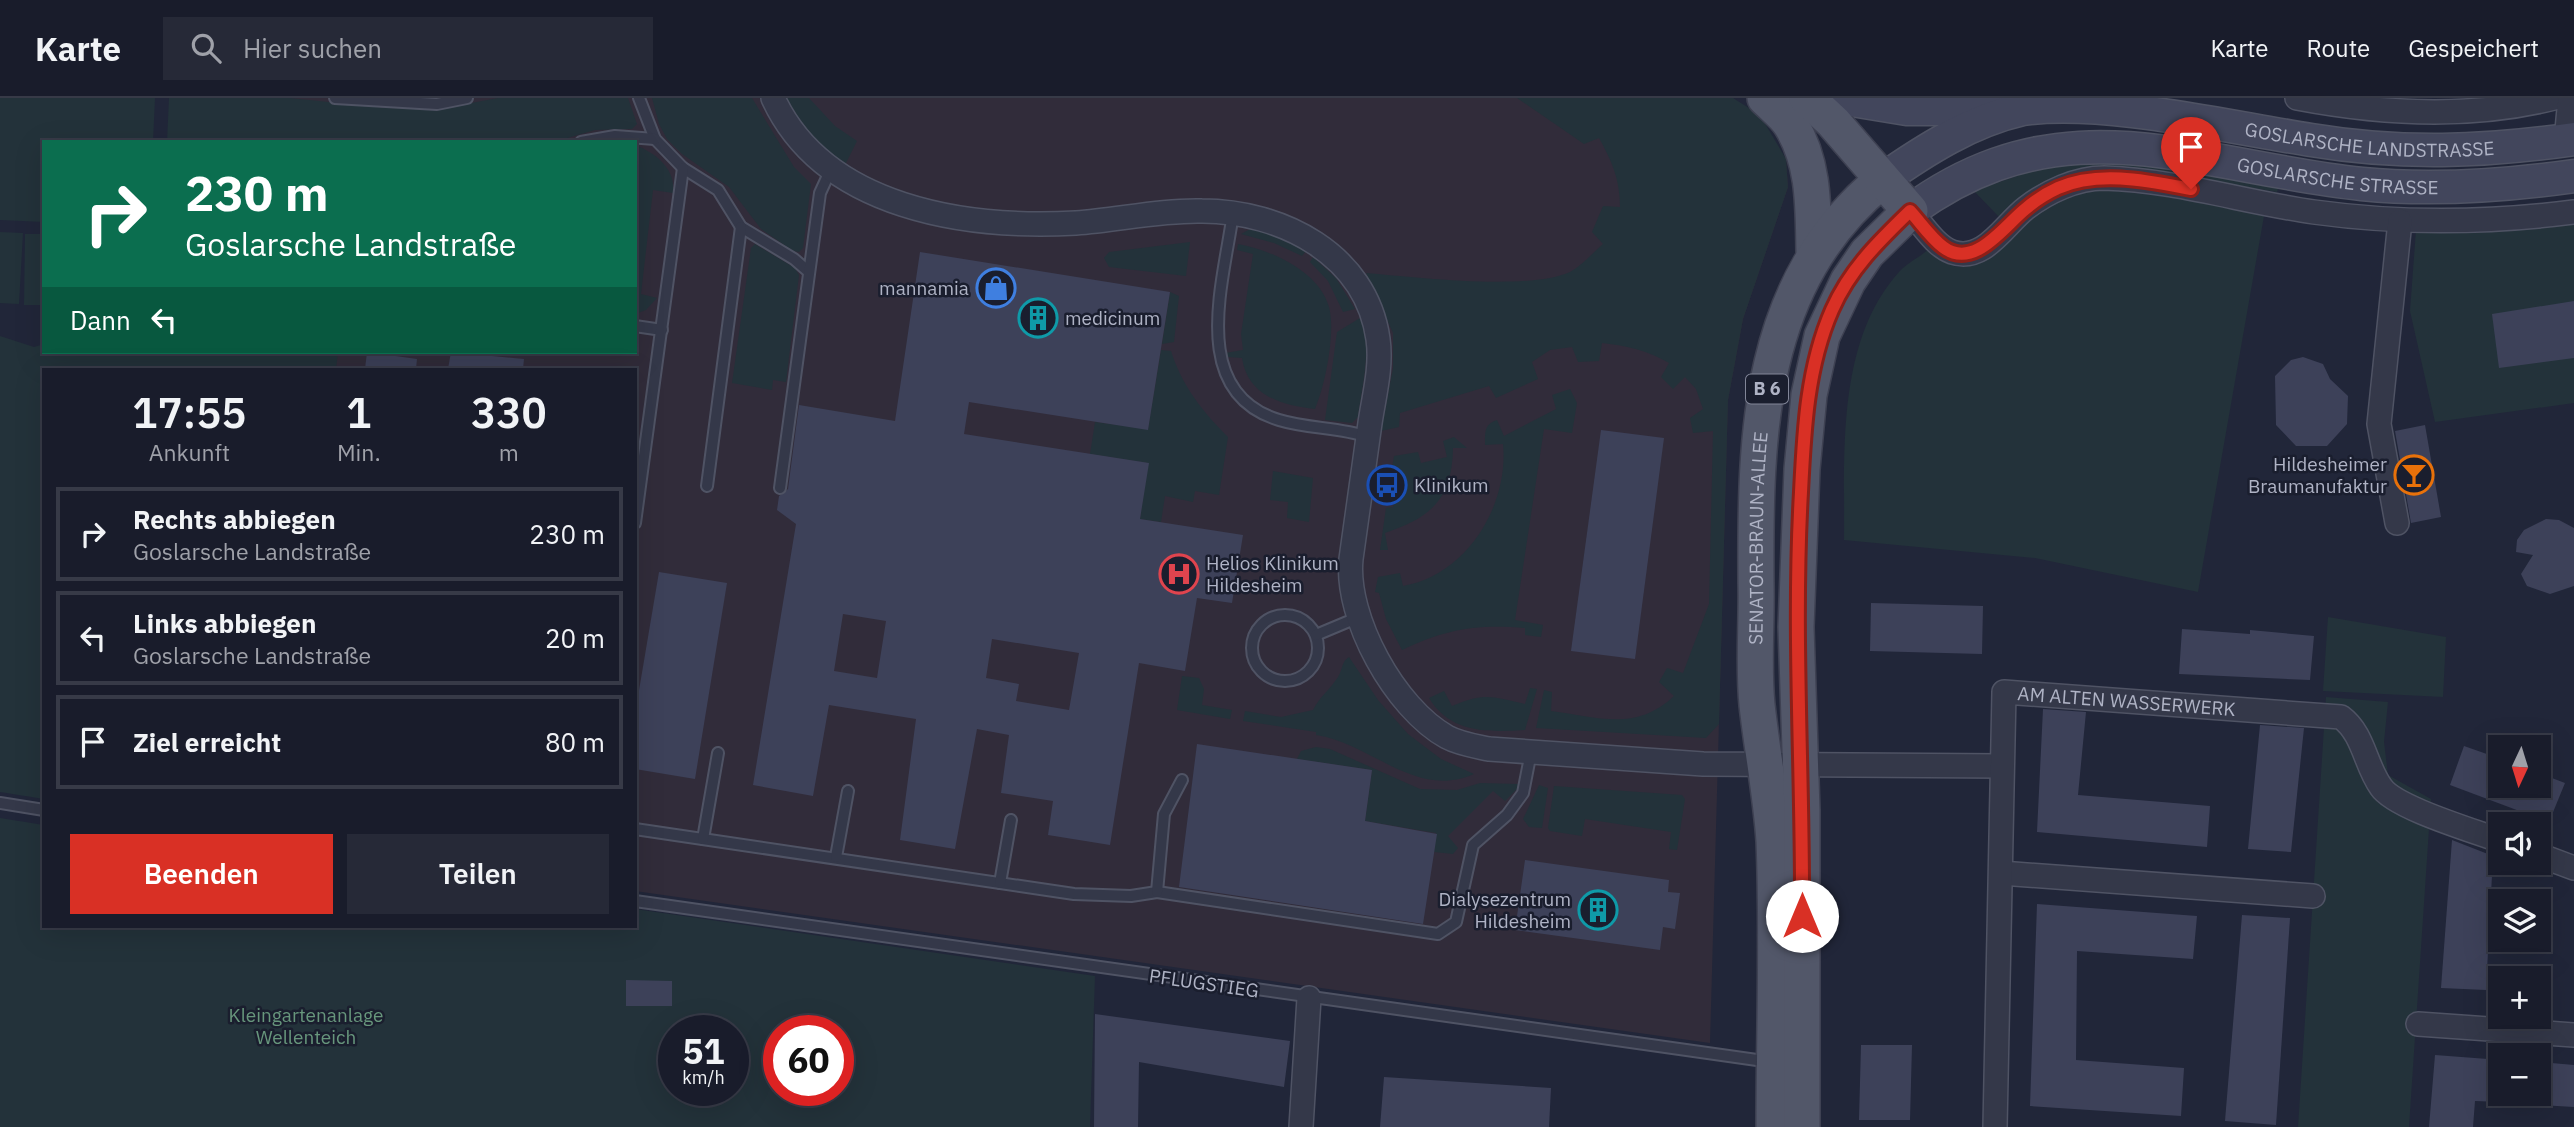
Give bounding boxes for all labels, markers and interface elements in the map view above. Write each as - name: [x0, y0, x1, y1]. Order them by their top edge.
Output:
- search box: [163, 17, 653, 80]
- text: Karte: [35, 27, 121, 70]
- icon: search: [187, 29, 225, 67]
- text: Hier suchen: [243, 31, 382, 65]
- text: Karte: [2210, 32, 2269, 64]
- text: Route: [2307, 32, 2370, 64]
- text: Gespeichert: [2408, 32, 2539, 64]
- pin: [2161, 117, 2221, 189]
- street label: GOSLARSCHE LANDSTRASSE: [2243, 117, 2495, 162]
- icon: arrive: [2172, 128, 2210, 166]
- street label: GOSLARSCHE STRASSE: [2235, 152, 2438, 199]
- text: 230 m: [185, 161, 329, 224]
- icon: right: [70, 168, 161, 259]
- text: Goslarsche Landstraße: [185, 223, 516, 265]
- shop icon: mannamia: [975, 267, 1017, 309]
- place label: mannamia: [879, 276, 969, 300]
- building icon: medicinum: [1017, 297, 1059, 339]
- icon: left: [145, 301, 183, 339]
- text: Dann: [70, 303, 131, 337]
- place label: medicinum: [1065, 306, 1160, 330]
- road number: B 6: [1746, 374, 1788, 404]
- text: 17:55: [132, 385, 247, 440]
- text: 1: [346, 385, 371, 440]
- text: 330: [471, 385, 547, 440]
- street label: SENATOR-BRAUN-ALLEE: [1743, 430, 1773, 645]
- text: Ankunft: [149, 437, 230, 467]
- text: Min.: [337, 437, 381, 467]
- text: m: [499, 437, 519, 467]
- place label: Hildesheimer Braumanufaktur: [2248, 452, 2387, 498]
- bar icon: Hildesheimer Braumanufaktur: [2393, 454, 2435, 496]
- bus stop icon: Klinikum: [1366, 464, 1408, 506]
- place label: Klinikum: [1414, 473, 1489, 497]
- text: Rechts abbiegen: [133, 502, 336, 536]
- icon: right: [74, 515, 112, 553]
- text: 230 m: [529, 517, 605, 551]
- text: Goslarsche Landstraße: [133, 536, 371, 566]
- place label: Helios Klinikum Hildesheim: [1206, 551, 1339, 597]
- hospital icon: Helios Klinikum Hildesheim: [1158, 553, 1200, 595]
- text: Links abbiegen: [133, 606, 316, 640]
- icon: left: [74, 619, 112, 657]
- text: 20 m: [545, 621, 605, 655]
- text: Goslarsche Landstraße: [133, 640, 371, 670]
- street label: AM ALTEN WASSERWERK: [2017, 681, 2236, 721]
- icon: arrive: [74, 723, 112, 761]
- text: Ziel erreicht: [133, 725, 281, 759]
- text: 80 m: [545, 725, 605, 759]
- north arrow: [2488, 735, 2552, 798]
- map controls: [2488, 735, 2551, 1106]
- button: sound: [2488, 812, 2551, 875]
- button: Beenden: [70, 834, 333, 914]
- button: Teilen: [347, 834, 609, 914]
- position arrow: [1765, 879, 1839, 953]
- place label: Dialysezentrum Hildesheim: [1439, 887, 1571, 933]
- building icon: Dialysezentrum Hildesheim: [1577, 889, 1619, 931]
- button: layers: [2488, 889, 2551, 952]
- street label: PFLUGSTIEG: [1148, 963, 1260, 1003]
- button: +: [2488, 966, 2551, 1029]
- park label: Kleingartenanlage Wellenteich: [229, 1003, 383, 1049]
- speed limit sign: 60: [763, 1015, 854, 1106]
- text: 51: [682, 1028, 725, 1074]
- button: −: [2488, 1043, 2551, 1106]
- text: km/h: [682, 1066, 725, 1089]

